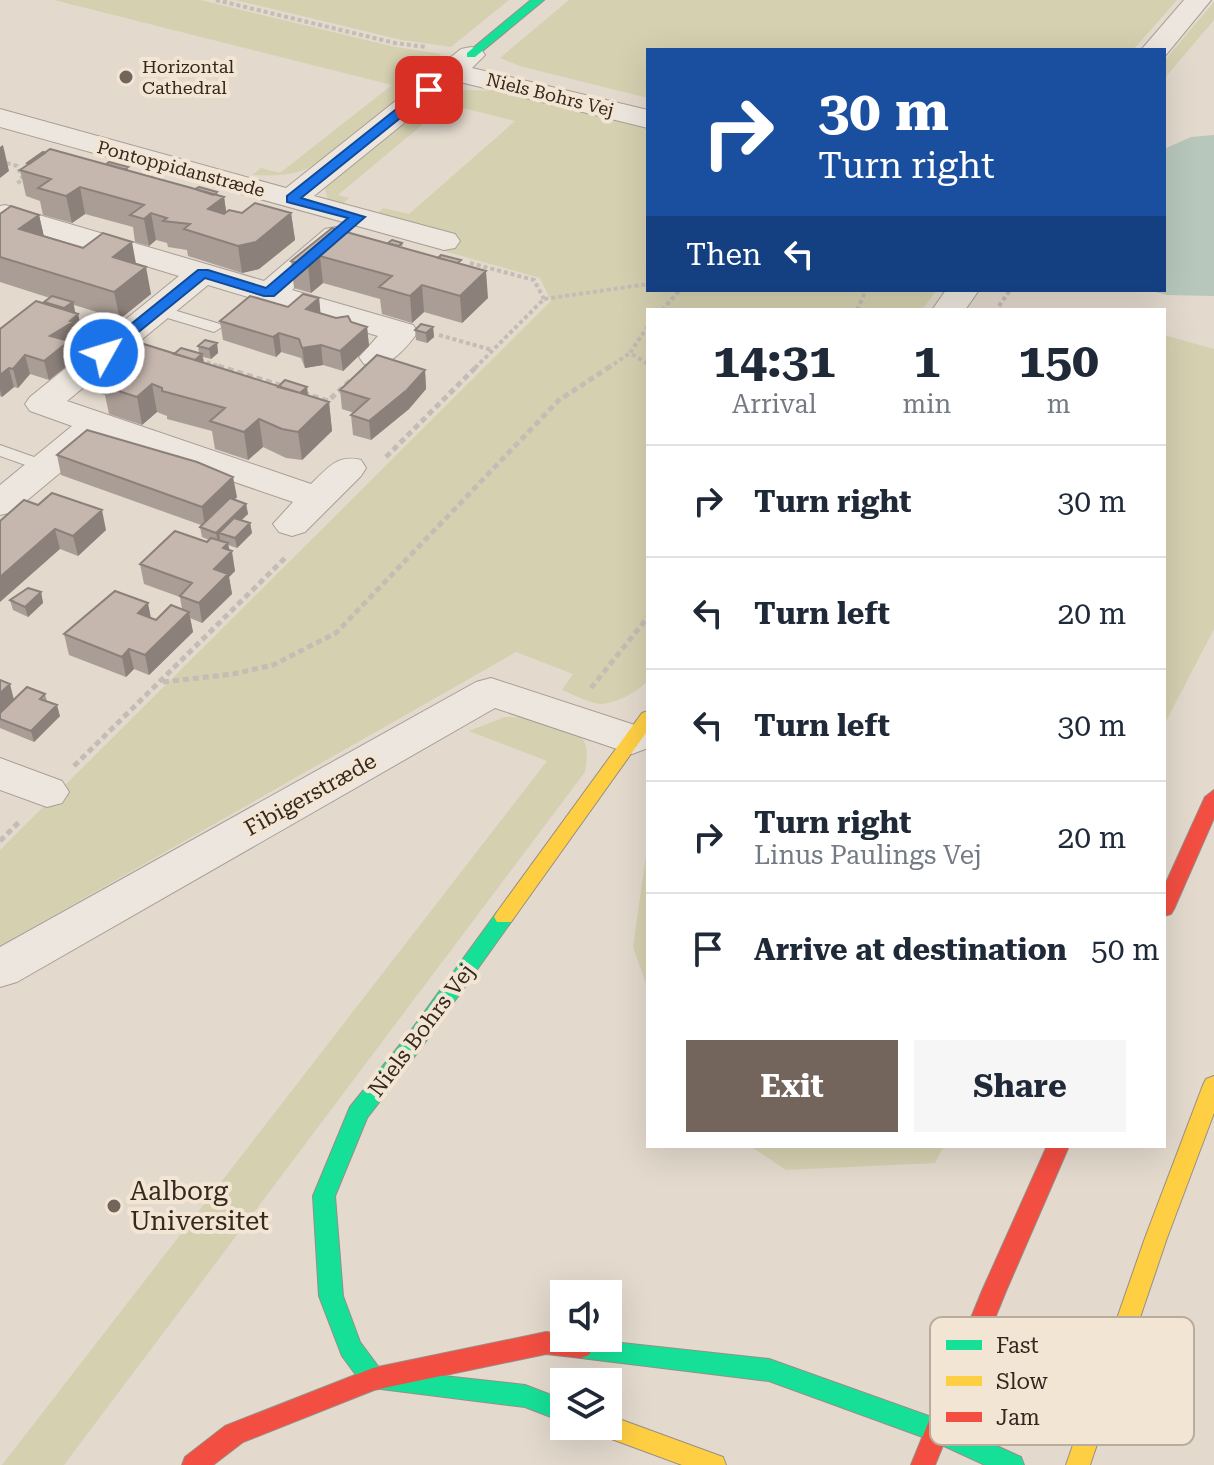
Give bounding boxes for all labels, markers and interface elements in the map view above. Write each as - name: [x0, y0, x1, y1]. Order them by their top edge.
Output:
- place label: Horizontal Cathedral: [142, 56, 235, 98]
- pin: [395, 56, 463, 124]
- marker: Horizontal Cathedral: [117, 68, 135, 86]
- icon: arrive: [407, 68, 451, 112]
- street label: Niels Bohrs Vej: [484, 69, 616, 121]
- text: 30 m: [818, 78, 949, 144]
- icon: right: [686, 80, 790, 184]
- street label: Pontoppidanstræde: [95, 136, 267, 201]
- text: Turn right: [818, 145, 995, 187]
- icon: left: [777, 232, 821, 276]
- text: Then: [686, 237, 761, 272]
- position arrow: [62, 311, 146, 395]
- text: 14:31: [713, 333, 836, 389]
- text: 1: [913, 333, 940, 389]
- text: 150: [1018, 333, 1099, 389]
- text: Arrival: [732, 389, 817, 419]
- text: min: [903, 389, 951, 419]
- text: m: [1047, 389, 1071, 419]
- icon: right: [686, 479, 730, 523]
- text: Turn right: [754, 484, 911, 519]
- text: 30 m: [1057, 484, 1126, 519]
- icon: left: [686, 591, 730, 635]
- text: Turn left: [754, 596, 890, 631]
- text: 20 m: [1057, 596, 1126, 631]
- icon: left: [686, 703, 730, 747]
- text: Turn left: [754, 708, 890, 743]
- text: 30 m: [1057, 708, 1126, 743]
- street label: Fibigerstræde: [240, 748, 380, 841]
- text: Turn right: [754, 805, 911, 840]
- icon: right: [686, 815, 730, 859]
- text: 20 m: [1057, 820, 1126, 855]
- text: Linus Paulings Vej: [754, 840, 982, 870]
- icon: arrive: [686, 927, 730, 971]
- text: Arrive at destination: [754, 932, 1067, 967]
- text: 50 m: [1091, 932, 1160, 967]
- street label: Niels Bohrs Vej: [363, 959, 479, 1102]
- button: Exit: [686, 1040, 898, 1132]
- button: Share: [914, 1040, 1126, 1132]
- place label: Aalborg Universitet: [130, 1176, 269, 1236]
- marker: Aalborg Universitet: [105, 1197, 123, 1215]
- map controls: [550, 1280, 622, 1440]
- button: sound: [550, 1280, 622, 1352]
- legend: [930, 1317, 1194, 1445]
- text: Fast: [996, 1333, 1039, 1358]
- button: layers: [550, 1368, 622, 1440]
- text: Slow: [996, 1369, 1049, 1394]
- text: Jam: [996, 1405, 1040, 1430]

